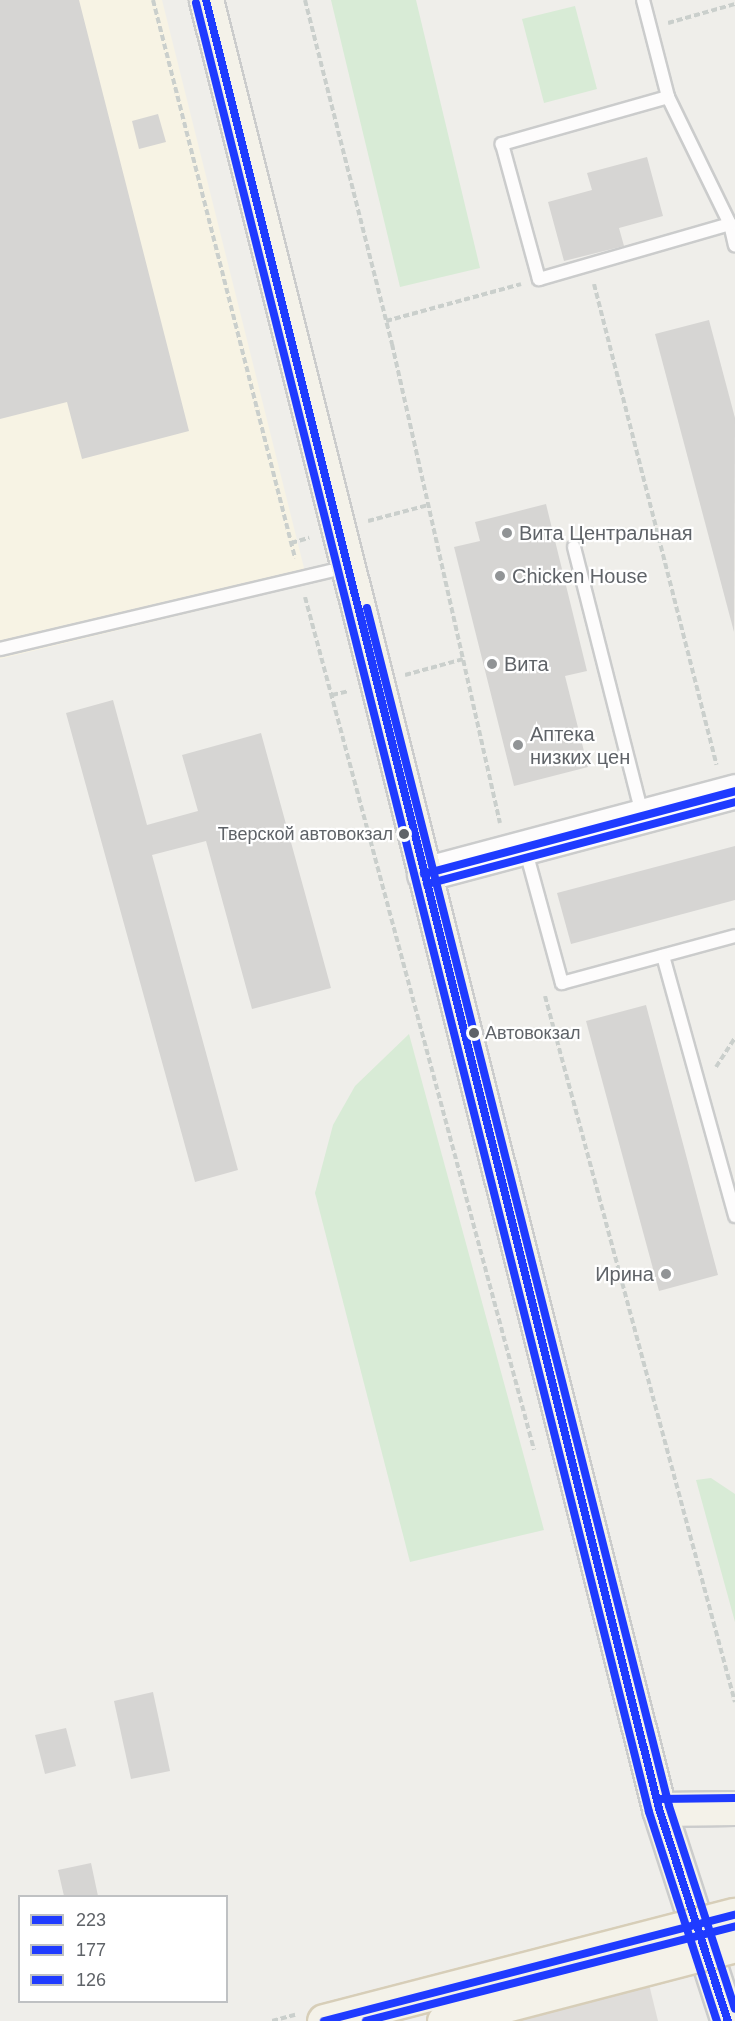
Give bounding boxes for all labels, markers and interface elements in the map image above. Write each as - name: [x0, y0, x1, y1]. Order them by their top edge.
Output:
- place label: Вита Центральная: [519, 521, 693, 545]
- marker: Вита Центральная: [500, 526, 514, 540]
- place label: Chicken House: [512, 564, 648, 588]
- marker: Chicken House: [493, 569, 507, 583]
- place label: Вита: [504, 652, 549, 676]
- marker: Вита: [485, 657, 499, 671]
- place label: Аптека низких цен: [530, 722, 630, 769]
- marker: Аптека низких цен: [511, 738, 525, 752]
- place label: Тверской автовокзал: [218, 823, 393, 845]
- marker: Тверской автовокзал: [398, 828, 410, 840]
- place label: Автовокзал: [485, 1022, 580, 1044]
- marker: Автовокзал: [468, 1027, 480, 1039]
- place label: Ирина: [595, 1262, 654, 1286]
- marker: Ирина: [659, 1267, 673, 1281]
- legend: [18, 1895, 228, 2003]
- text: 223: [76, 1910, 106, 1930]
- text: 177: [76, 1940, 106, 1960]
- text: 126: [76, 1970, 106, 1990]

